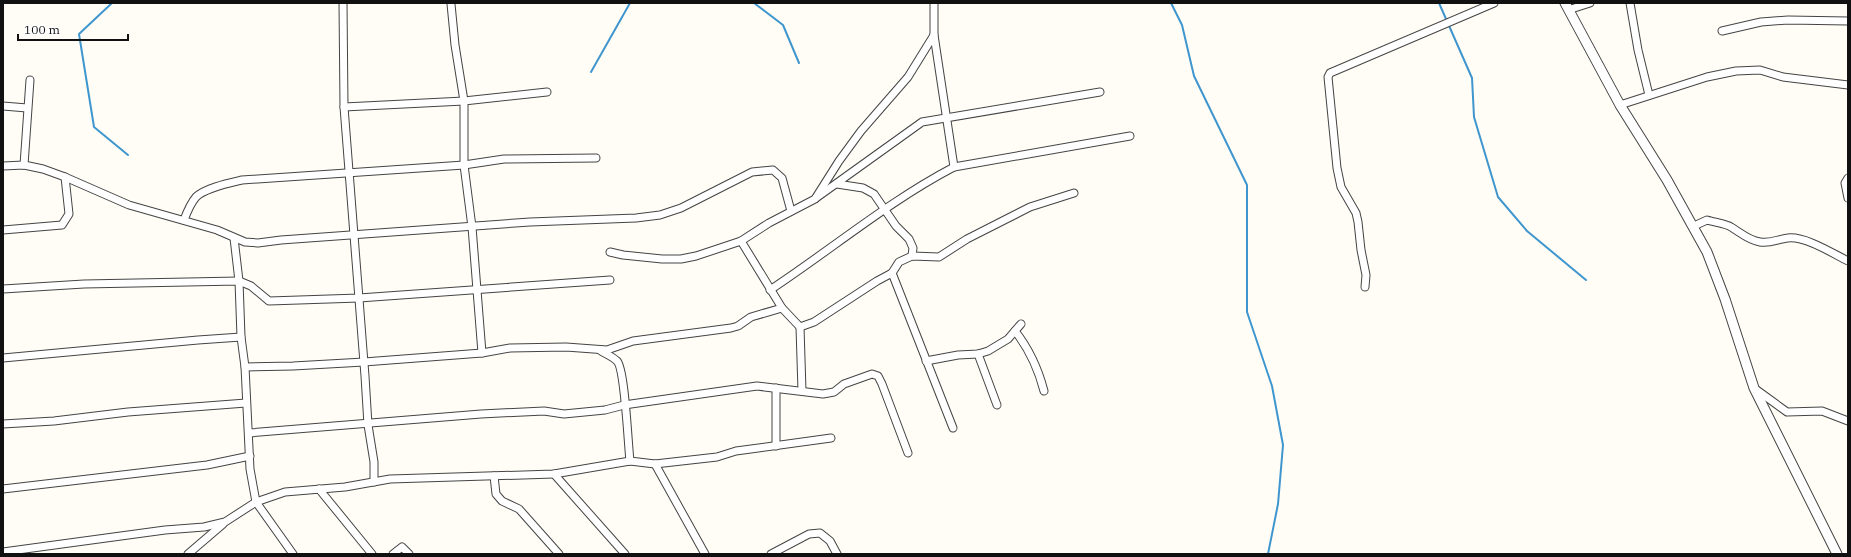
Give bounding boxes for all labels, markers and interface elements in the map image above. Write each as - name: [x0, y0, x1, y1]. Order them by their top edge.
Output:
- scale bar: [18, 16, 128, 42]
- text: 100 m: [24, 22, 60, 37]

